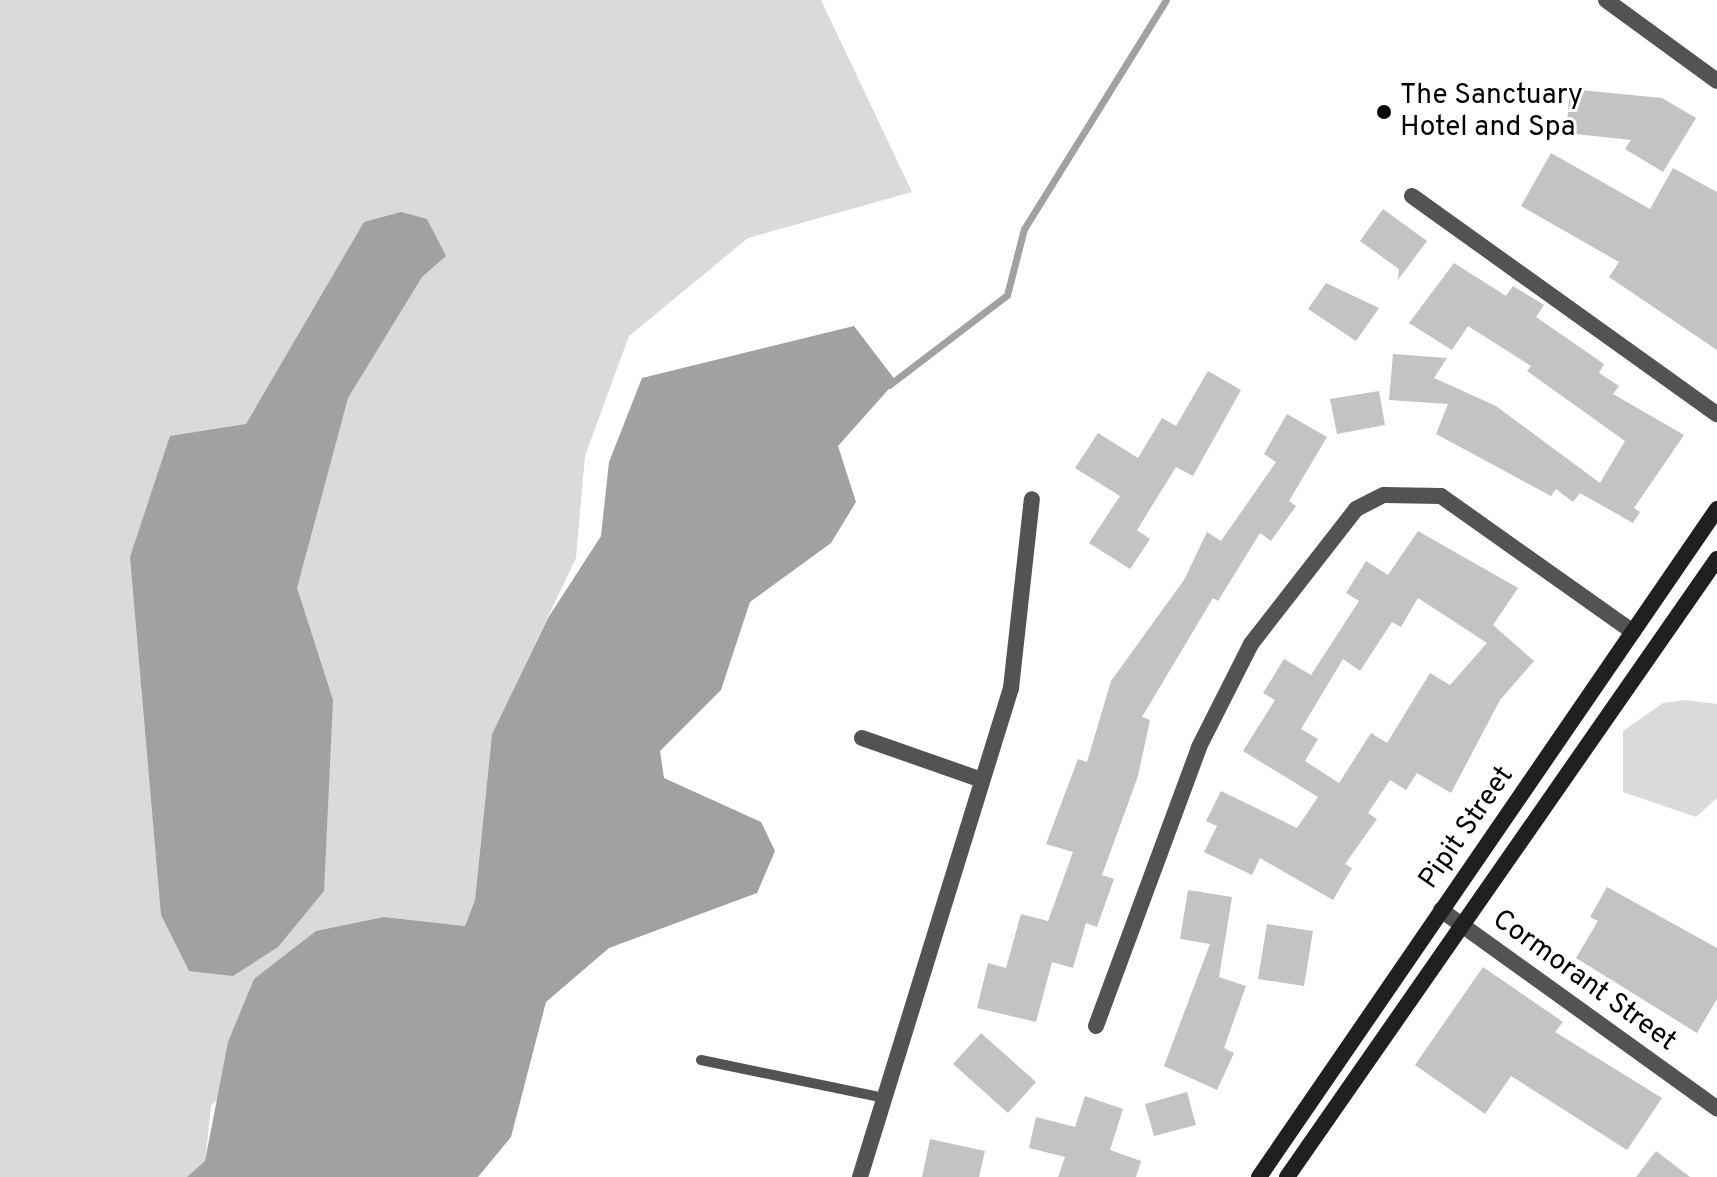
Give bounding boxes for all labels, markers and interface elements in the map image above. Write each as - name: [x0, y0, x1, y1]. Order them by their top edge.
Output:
- place label: The Sanctuary Hotel and Spa: [1400, 79, 1583, 145]
- marker: The Sanctuary Hotel and Spa: [1375, 103, 1393, 121]
- street label: Pipit Street: [1413, 760, 1521, 896]
- street label: Cormorant Street: [1485, 903, 1683, 1059]

